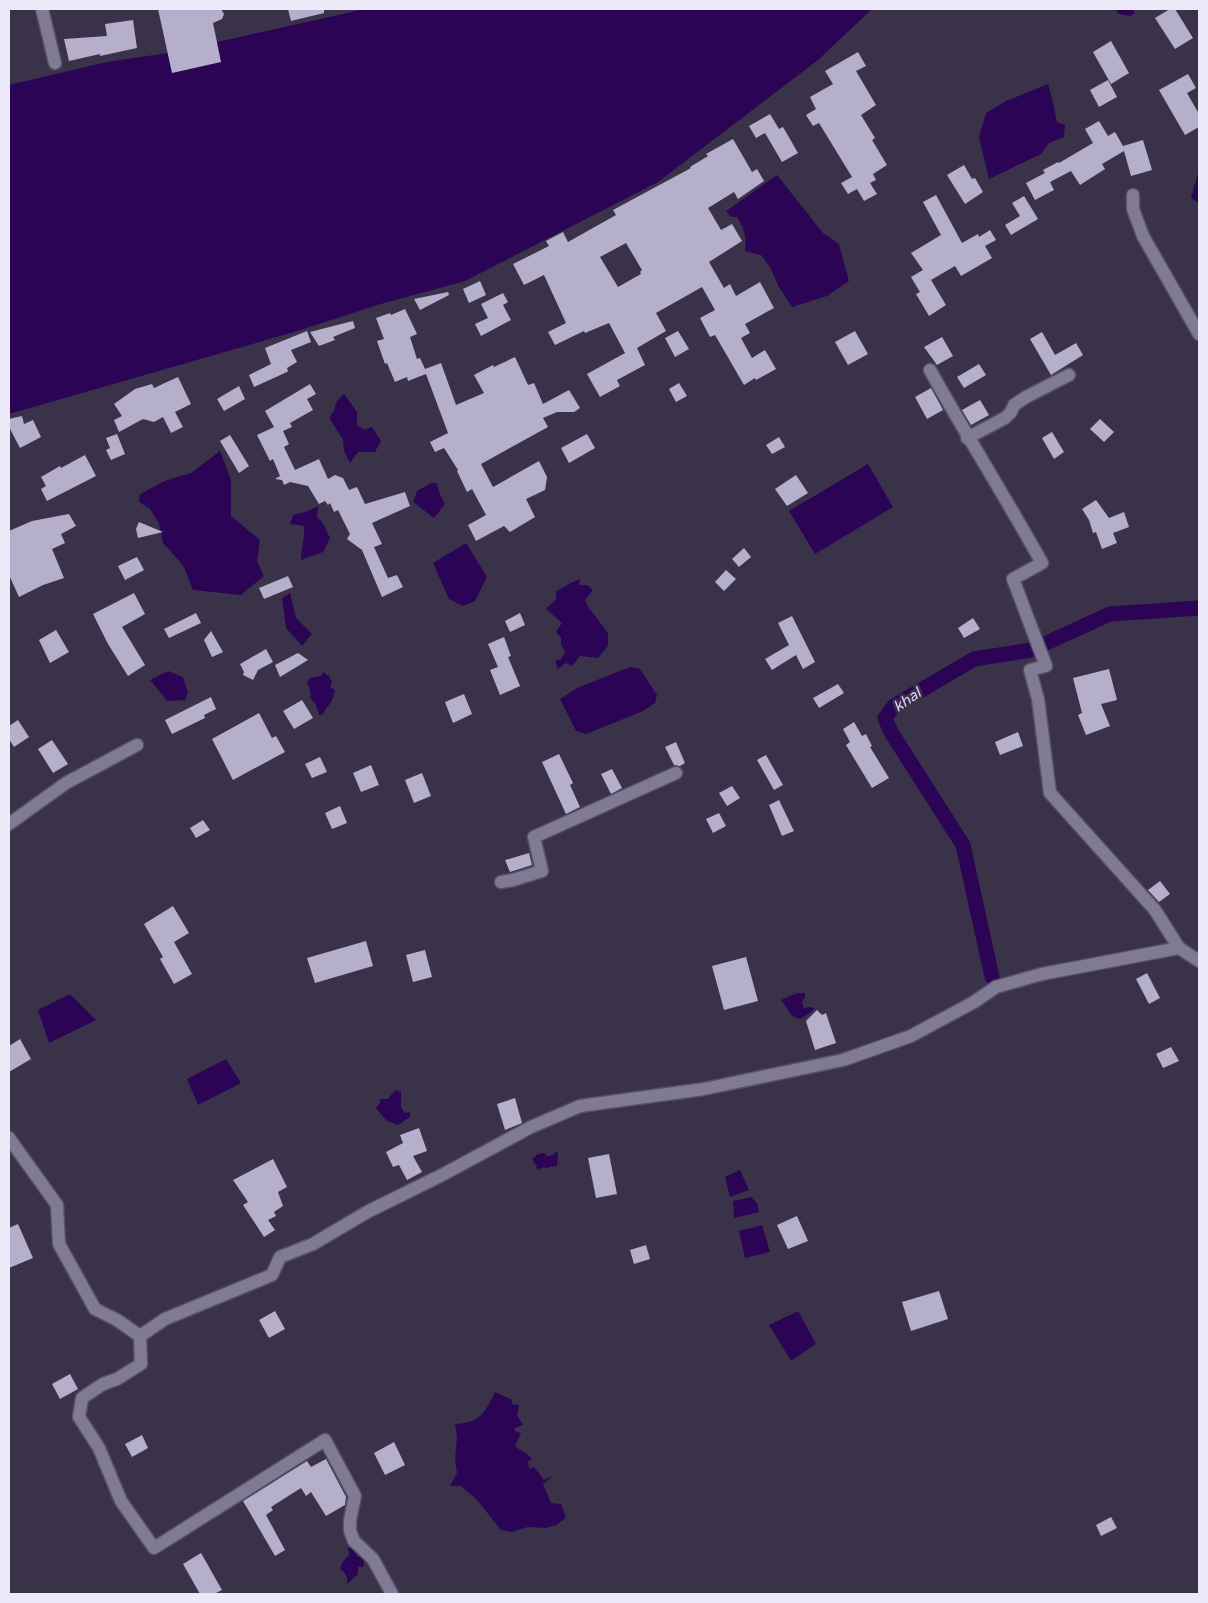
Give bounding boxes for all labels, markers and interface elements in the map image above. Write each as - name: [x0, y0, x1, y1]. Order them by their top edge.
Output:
- water label: khal: [890, 683, 926, 716]

